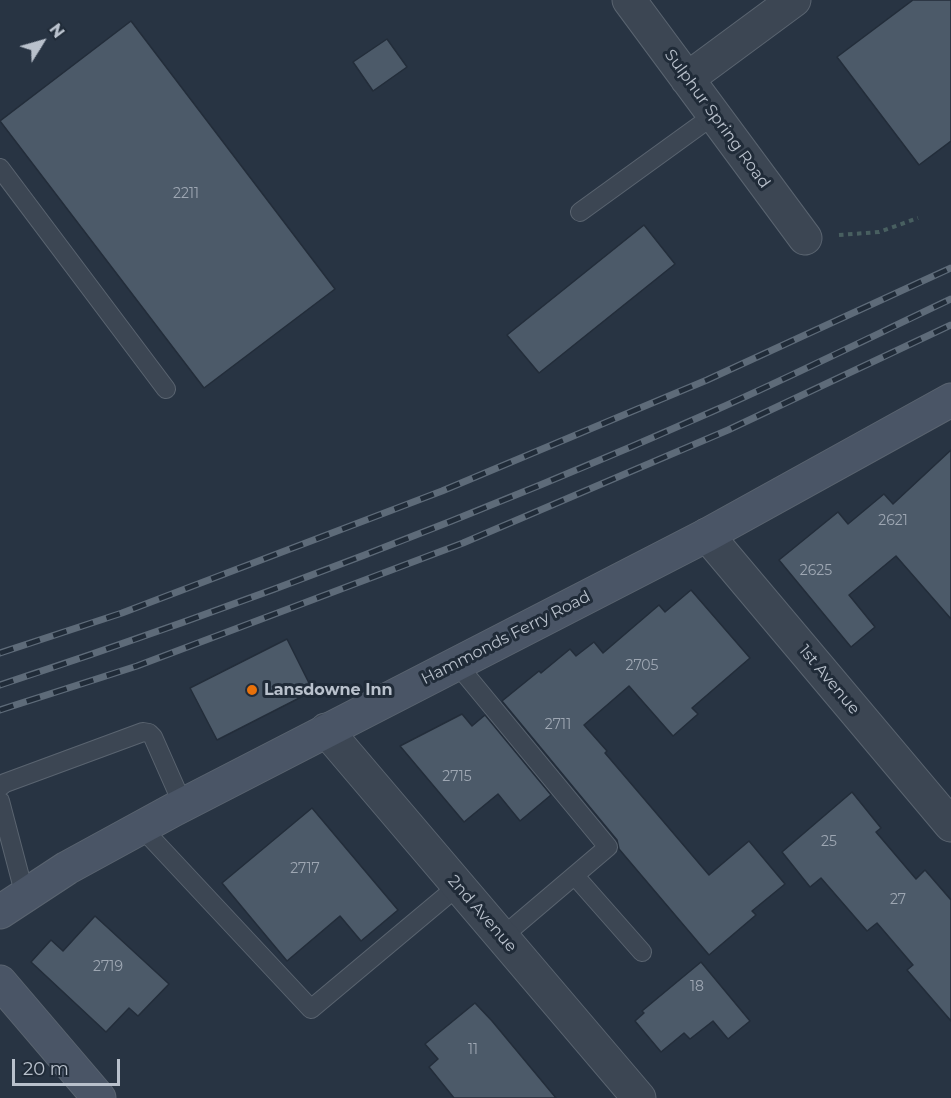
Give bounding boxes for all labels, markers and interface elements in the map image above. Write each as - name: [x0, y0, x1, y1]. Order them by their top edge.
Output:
- north arrow: [12, 12, 72, 72]
- text: N: [45, 20, 68, 42]
- street label: Sulphur Spring Road: [660, 46, 774, 192]
- house number: 2211: [173, 186, 199, 202]
- house number: 2621: [878, 513, 908, 529]
- house number: 2625: [800, 563, 832, 579]
- street label: Hammonds Ferry Road: [418, 587, 594, 689]
- street label: 1st Avenue: [794, 641, 864, 719]
- house number: 2705: [625, 658, 659, 674]
- place label: Lansdowne Inn: [264, 680, 393, 700]
- marker: Lansdowne Inn: [245, 683, 259, 697]
- house number: 2711: [545, 717, 571, 733]
- house number: 2715: [442, 769, 472, 785]
- house number: 25: [821, 834, 837, 850]
- house number: 2717: [290, 861, 320, 877]
- street label: 2nd Avenue: [443, 872, 521, 956]
- house number: 27: [890, 892, 906, 908]
- house number: 2719: [93, 959, 123, 975]
- house number: 18: [690, 979, 704, 995]
- house number: 11: [468, 1042, 478, 1058]
- scale bar: [15, 1047, 123, 1085]
- text: 20 m: [23, 1058, 69, 1080]

